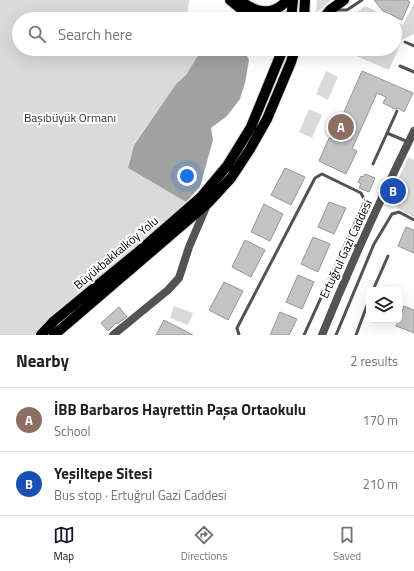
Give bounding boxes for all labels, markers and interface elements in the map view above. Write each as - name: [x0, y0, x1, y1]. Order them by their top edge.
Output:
- search box: [12, 12, 402, 56]
- icon: search: [26, 23, 48, 45]
- text: Search here: [58, 23, 132, 46]
- park label: Başıbüyük Ormanı: [24, 108, 116, 127]
- pin: A: [328, 112, 354, 142]
- your location: [177, 166, 197, 186]
- pin: B: [380, 176, 406, 206]
- street label: Ertuğrul Gazi Caddesi: [314, 196, 377, 301]
- street label: Büyükbakkalköy Yolu: [69, 211, 162, 294]
- map controls: [366, 287, 402, 323]
- button: layers: [366, 287, 402, 323]
- text: Nearby: [16, 348, 69, 374]
- text: 2 results: [350, 351, 398, 371]
- text: İBB Barbaros Hayrettin Paşa Ortaokulu: [54, 398, 306, 421]
- text: A: [25, 410, 33, 430]
- text: 170 m: [362, 410, 398, 430]
- text: School: [54, 421, 90, 441]
- text: Yeşiltepe Sitesi: [54, 462, 152, 485]
- text: B: [25, 474, 33, 494]
- text: 210 m: [362, 474, 398, 494]
- text: Bus stop · Ertuğrul Gazi Caddesi: [54, 485, 227, 505]
- tab: Map: [53, 524, 75, 564]
- tab: Directions: [181, 524, 227, 564]
- tab: Saved: [333, 524, 361, 564]

